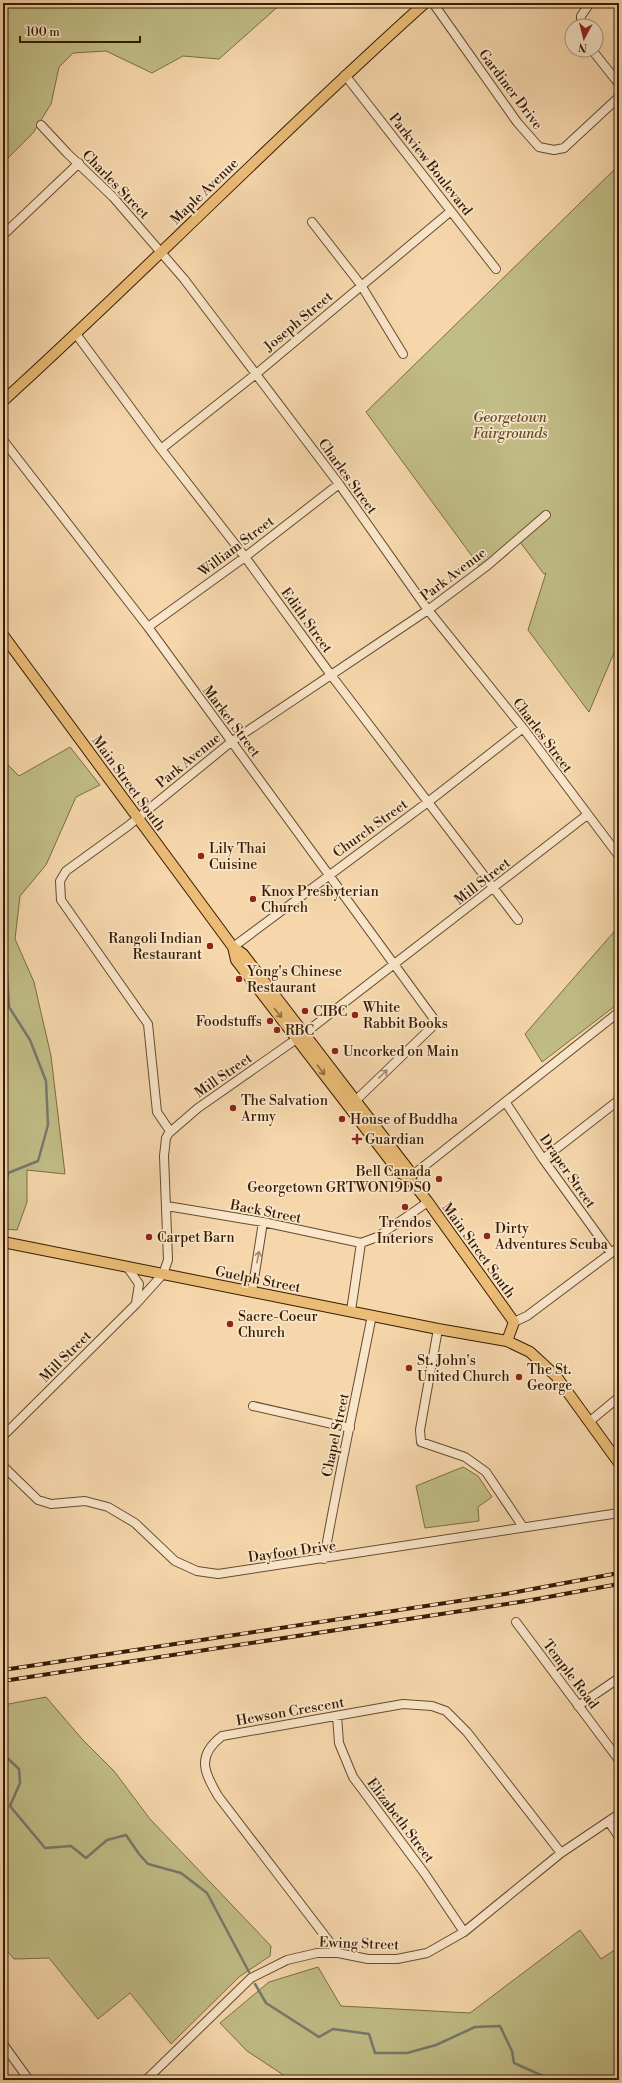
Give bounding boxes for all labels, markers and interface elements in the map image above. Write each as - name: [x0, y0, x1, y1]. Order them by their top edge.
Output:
- scale bar: [20, 18, 140, 44]
- north arrow: [564, 18, 604, 58]
- text: 100 m: [26, 25, 60, 40]
- text: N: [577, 39, 588, 54]
- street label: Gardiner Drive: [474, 46, 546, 133]
- street label: Parkview Boulevard: [385, 110, 476, 219]
- street label: Charles Street: [78, 146, 153, 223]
- street label: Maple Avenue: [167, 155, 243, 229]
- street label: Joseph Street: [260, 288, 337, 356]
- park label: Georgetown Fairgrounds: [473, 409, 547, 443]
- street label: Charles Street: [314, 435, 381, 518]
- street label: William Street: [194, 513, 278, 582]
- street label: Park Avenue: [417, 544, 490, 606]
- street label: Edith Street: [276, 584, 336, 657]
- street label: Market Street: [198, 682, 264, 761]
- street label: Charles Street: [508, 695, 576, 777]
- street label: Park Avenue: [153, 729, 225, 792]
- street label: Main Street South: [88, 732, 169, 835]
- street label: Church Street: [330, 796, 412, 862]
- place label: Lily Thai Cuisine: [209, 840, 267, 874]
- marker: Lily Thai Cuisine: [196, 851, 206, 861]
- street label: Mill Street: [451, 854, 514, 909]
- place label: Knox Presbyterian Church: [261, 883, 379, 917]
- marker: Knox Presbyterian Church: [248, 894, 258, 904]
- place label: Rangoli Indian Restaurant: [108, 930, 203, 964]
- marker: Rangoli Indian Restaurant: [205, 941, 215, 951]
- place label: Yong's Chinese Restaurant: [246, 963, 342, 997]
- marker: Yong's Chinese Restaurant: [234, 974, 244, 984]
- place label: White Rabbit Books: [362, 999, 448, 1033]
- place label: CIBC: [313, 1003, 347, 1021]
- marker: CIBC: [300, 1006, 310, 1016]
- one-way arrow: [274, 1008, 282, 1019]
- marker: White Rabbit Books: [350, 1010, 360, 1020]
- place label: Foodstuffs: [196, 1013, 262, 1031]
- marker: Foodstuffs: [265, 1016, 275, 1026]
- place label: RBC: [285, 1022, 314, 1040]
- marker: RBC: [272, 1025, 282, 1035]
- place label: Uncorked on Main: [343, 1043, 459, 1061]
- marker: Uncorked on Main: [330, 1046, 340, 1056]
- street label: Mill Street: [191, 1049, 256, 1102]
- one-way arrow: [317, 1064, 325, 1075]
- one-way arrow: [378, 1069, 388, 1079]
- place label: The Salvation Army: [240, 1092, 329, 1126]
- marker: The Salvation Army: [228, 1103, 238, 1113]
- place label: House of Buddha: [350, 1111, 459, 1129]
- marker: House of Buddha: [337, 1114, 347, 1124]
- place label: Guardian: [365, 1131, 425, 1149]
- street label: Draper Street: [535, 1131, 599, 1212]
- marker: Guardian: [352, 1134, 362, 1144]
- place label: Bell Canada Georgetown GRTWON19DS0: [247, 1163, 432, 1197]
- marker: Bell Canada Georgetown GRTWON19DS0: [434, 1174, 444, 1184]
- street label: Back Street: [228, 1196, 303, 1228]
- street label: Main Street South: [438, 1199, 519, 1302]
- marker: Trendos Interiors: [400, 1202, 410, 1212]
- place label: Trendos Interiors: [377, 1214, 433, 1248]
- place label: Dirty Adventures Scuba: [494, 1220, 609, 1254]
- place label: Carpet Barn: [157, 1229, 235, 1247]
- marker: Dirty Adventures Scuba: [482, 1231, 492, 1241]
- marker: Carpet Barn: [144, 1232, 154, 1242]
- one-way arrow: [254, 1251, 262, 1264]
- street label: Guelph Street: [213, 1263, 302, 1297]
- place label: Sacre-Coeur Church: [238, 1308, 318, 1342]
- marker: Sacre-Coeur Church: [225, 1319, 235, 1329]
- street label: Mill Street: [36, 1327, 96, 1386]
- place label: St. John's United Church: [417, 1352, 510, 1386]
- place label: The St. George: [527, 1361, 572, 1395]
- marker: St. John's United Church: [404, 1363, 414, 1373]
- marker: The St. George: [514, 1372, 524, 1382]
- street label: Chapel Street: [318, 1392, 354, 1479]
- street label: Dayfoot Drive: [247, 1537, 337, 1567]
- street label: Temple Road: [538, 1636, 602, 1713]
- street label: Hewson Crescent: [235, 1694, 346, 1730]
- street label: Elizabeth Street: [362, 1775, 438, 1867]
- street label: Ewing Street: [318, 1934, 399, 1954]

